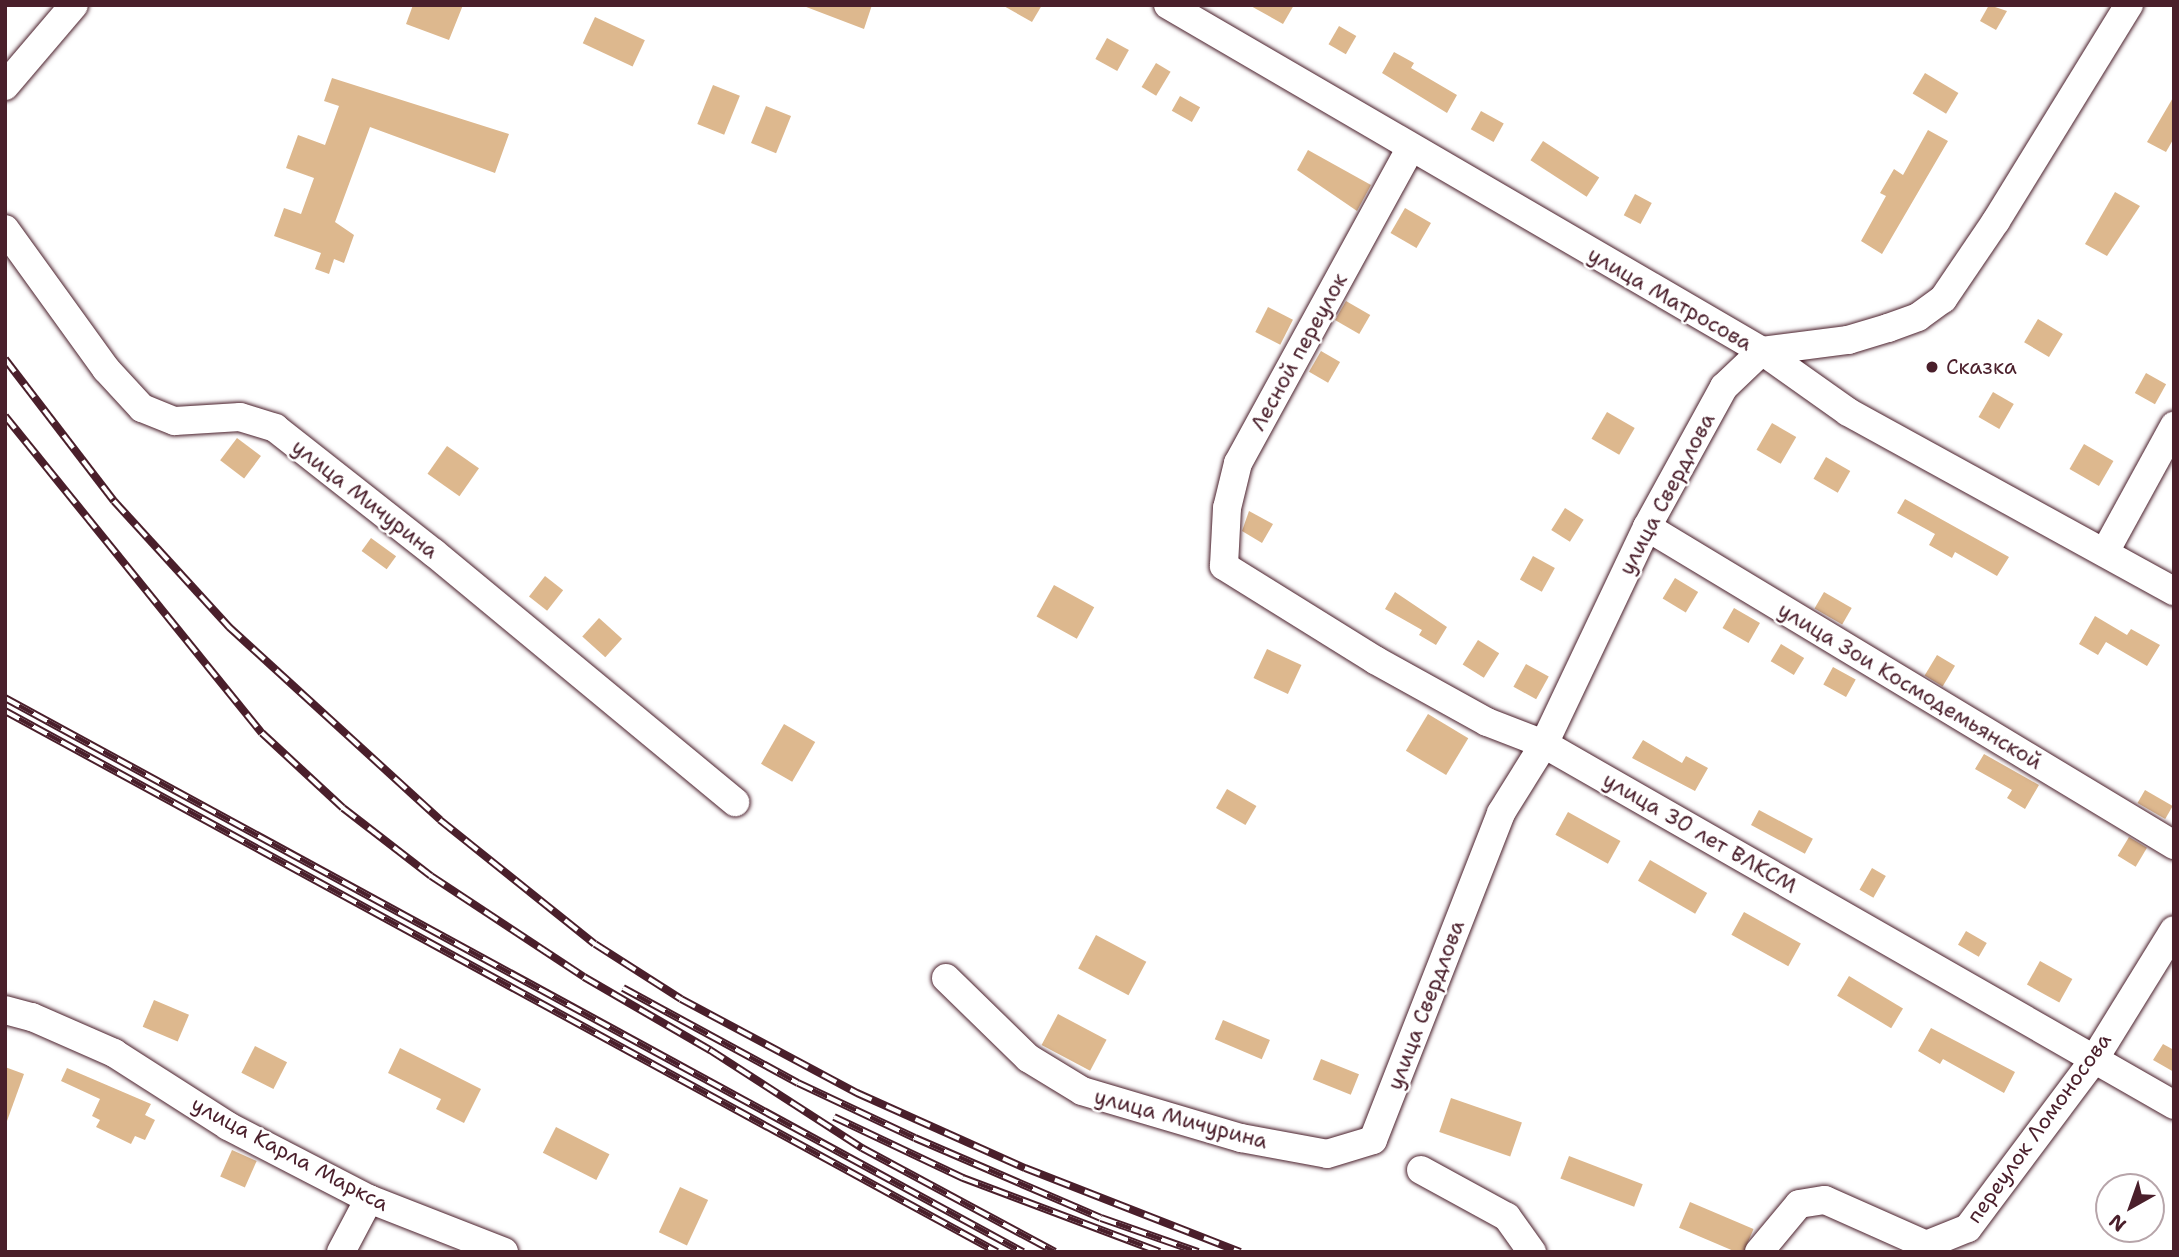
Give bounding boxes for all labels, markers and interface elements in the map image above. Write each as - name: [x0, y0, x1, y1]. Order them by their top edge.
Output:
- street label: улица Матросова: [1583, 242, 1757, 356]
- street label: Лесной переулок: [1245, 269, 1353, 435]
- place label: Сказка: [1946, 354, 2017, 380]
- marker: Сказка: [1924, 359, 1940, 375]
- street label: улица Свердлова: [1614, 409, 1720, 579]
- street label: улица Мичурина: [287, 434, 443, 564]
- street label: улица Зои Космодемьянской: [1774, 597, 2046, 775]
- street label: улица 30 лет ВЛКСМ: [1599, 767, 1801, 899]
- street label: улица Свердлова: [1382, 917, 1470, 1093]
- street label: переулок Ломоносова: [1961, 1028, 2117, 1228]
- street label: улица Мичурина: [1092, 1084, 1270, 1154]
- street label: улица Карла Маркса: [187, 1091, 393, 1217]
- north arrow: [2095, 1173, 2165, 1243]
- text: N: [2104, 1209, 2131, 1237]

